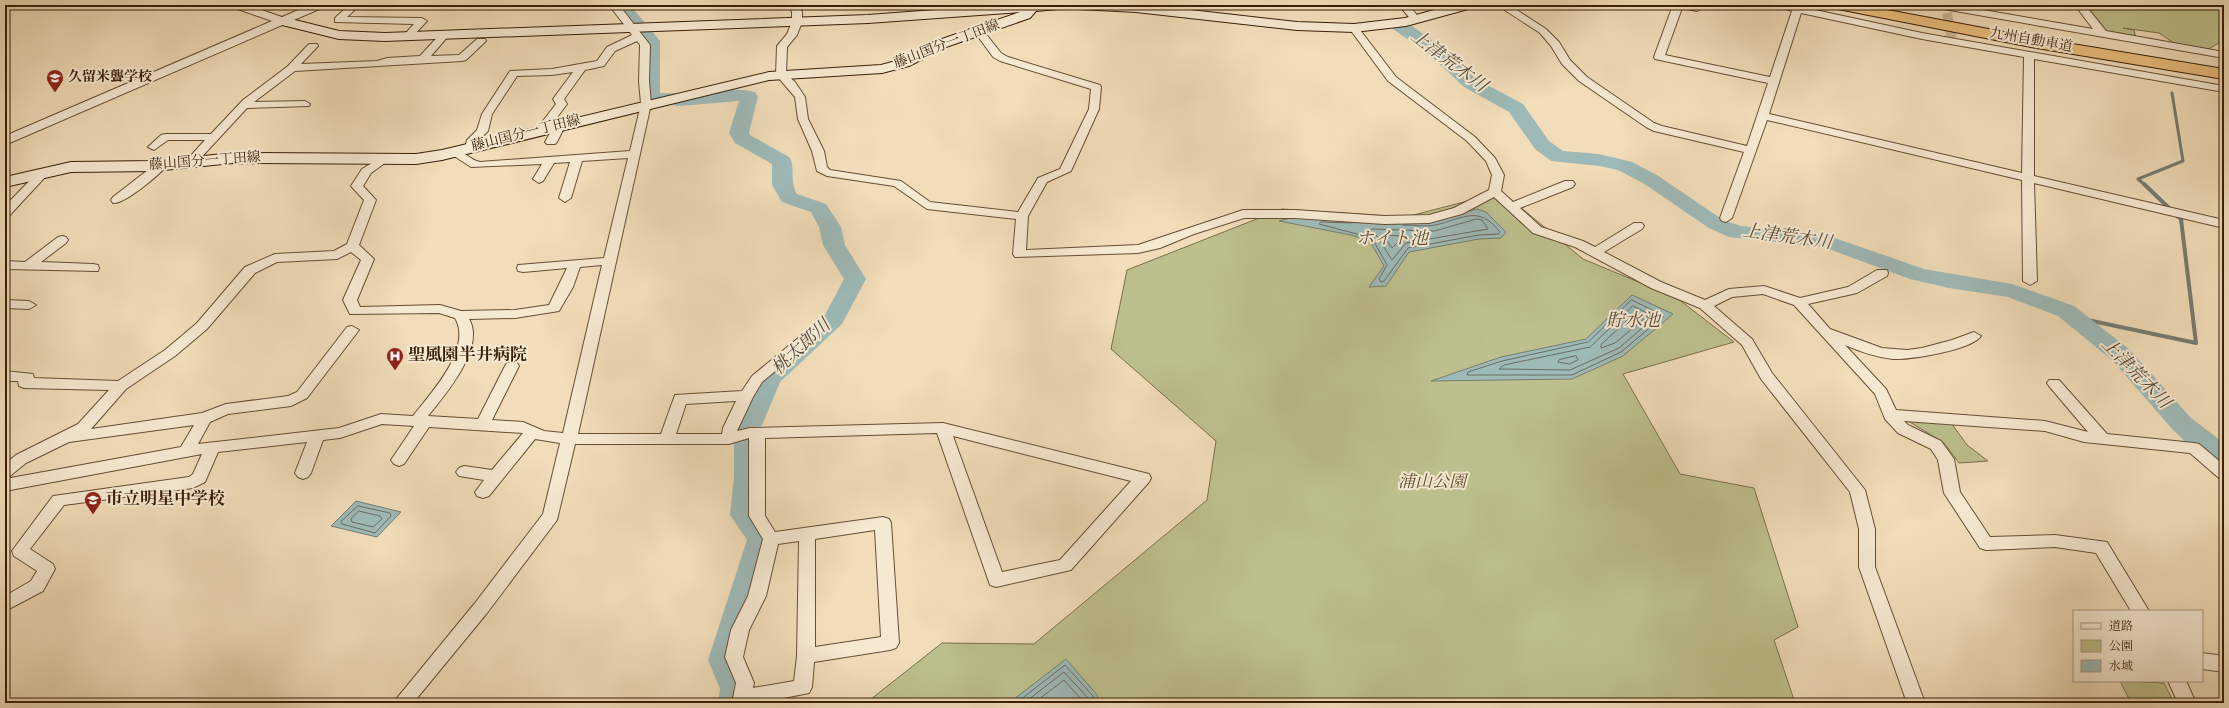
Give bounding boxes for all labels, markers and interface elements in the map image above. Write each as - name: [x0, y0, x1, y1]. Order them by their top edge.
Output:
- street label: 藤山国分一丁田線: [891, 16, 1003, 74]
- street label: 九州自動車道: [1988, 24, 2074, 58]
- water label: 上津荒木川: [1404, 25, 1493, 101]
- school or university icon: 久留米聾学校: [45, 68, 65, 93]
- place label: 久留米聾学校: [68, 68, 152, 88]
- street label: 藤山国分一丁田線: [469, 111, 583, 157]
- street label: 藤山国分一丁田線: [148, 148, 262, 176]
- water label: 上津荒木川: [1741, 219, 1835, 257]
- water label: ホイト池: [1356, 227, 1430, 253]
- water label: 貯水池: [1606, 309, 1662, 335]
- water label: 桃太郎川: [767, 313, 839, 382]
- water label: 上津荒木川: [2094, 333, 2177, 417]
- place label: 聖風園半井病院: [408, 344, 527, 368]
- hospital icon: 聖風園半井病院: [385, 346, 405, 371]
- park label: 浦山公園: [1398, 471, 1469, 495]
- place label: 市立明星中学校: [106, 488, 225, 512]
- school or university icon: 市立明星中学校: [83, 490, 103, 515]
- legend: [2073, 610, 2203, 682]
- text: 道路: [2109, 618, 2133, 636]
- text: 公園: [2109, 638, 2133, 656]
- text: 水域: [2109, 658, 2133, 676]

